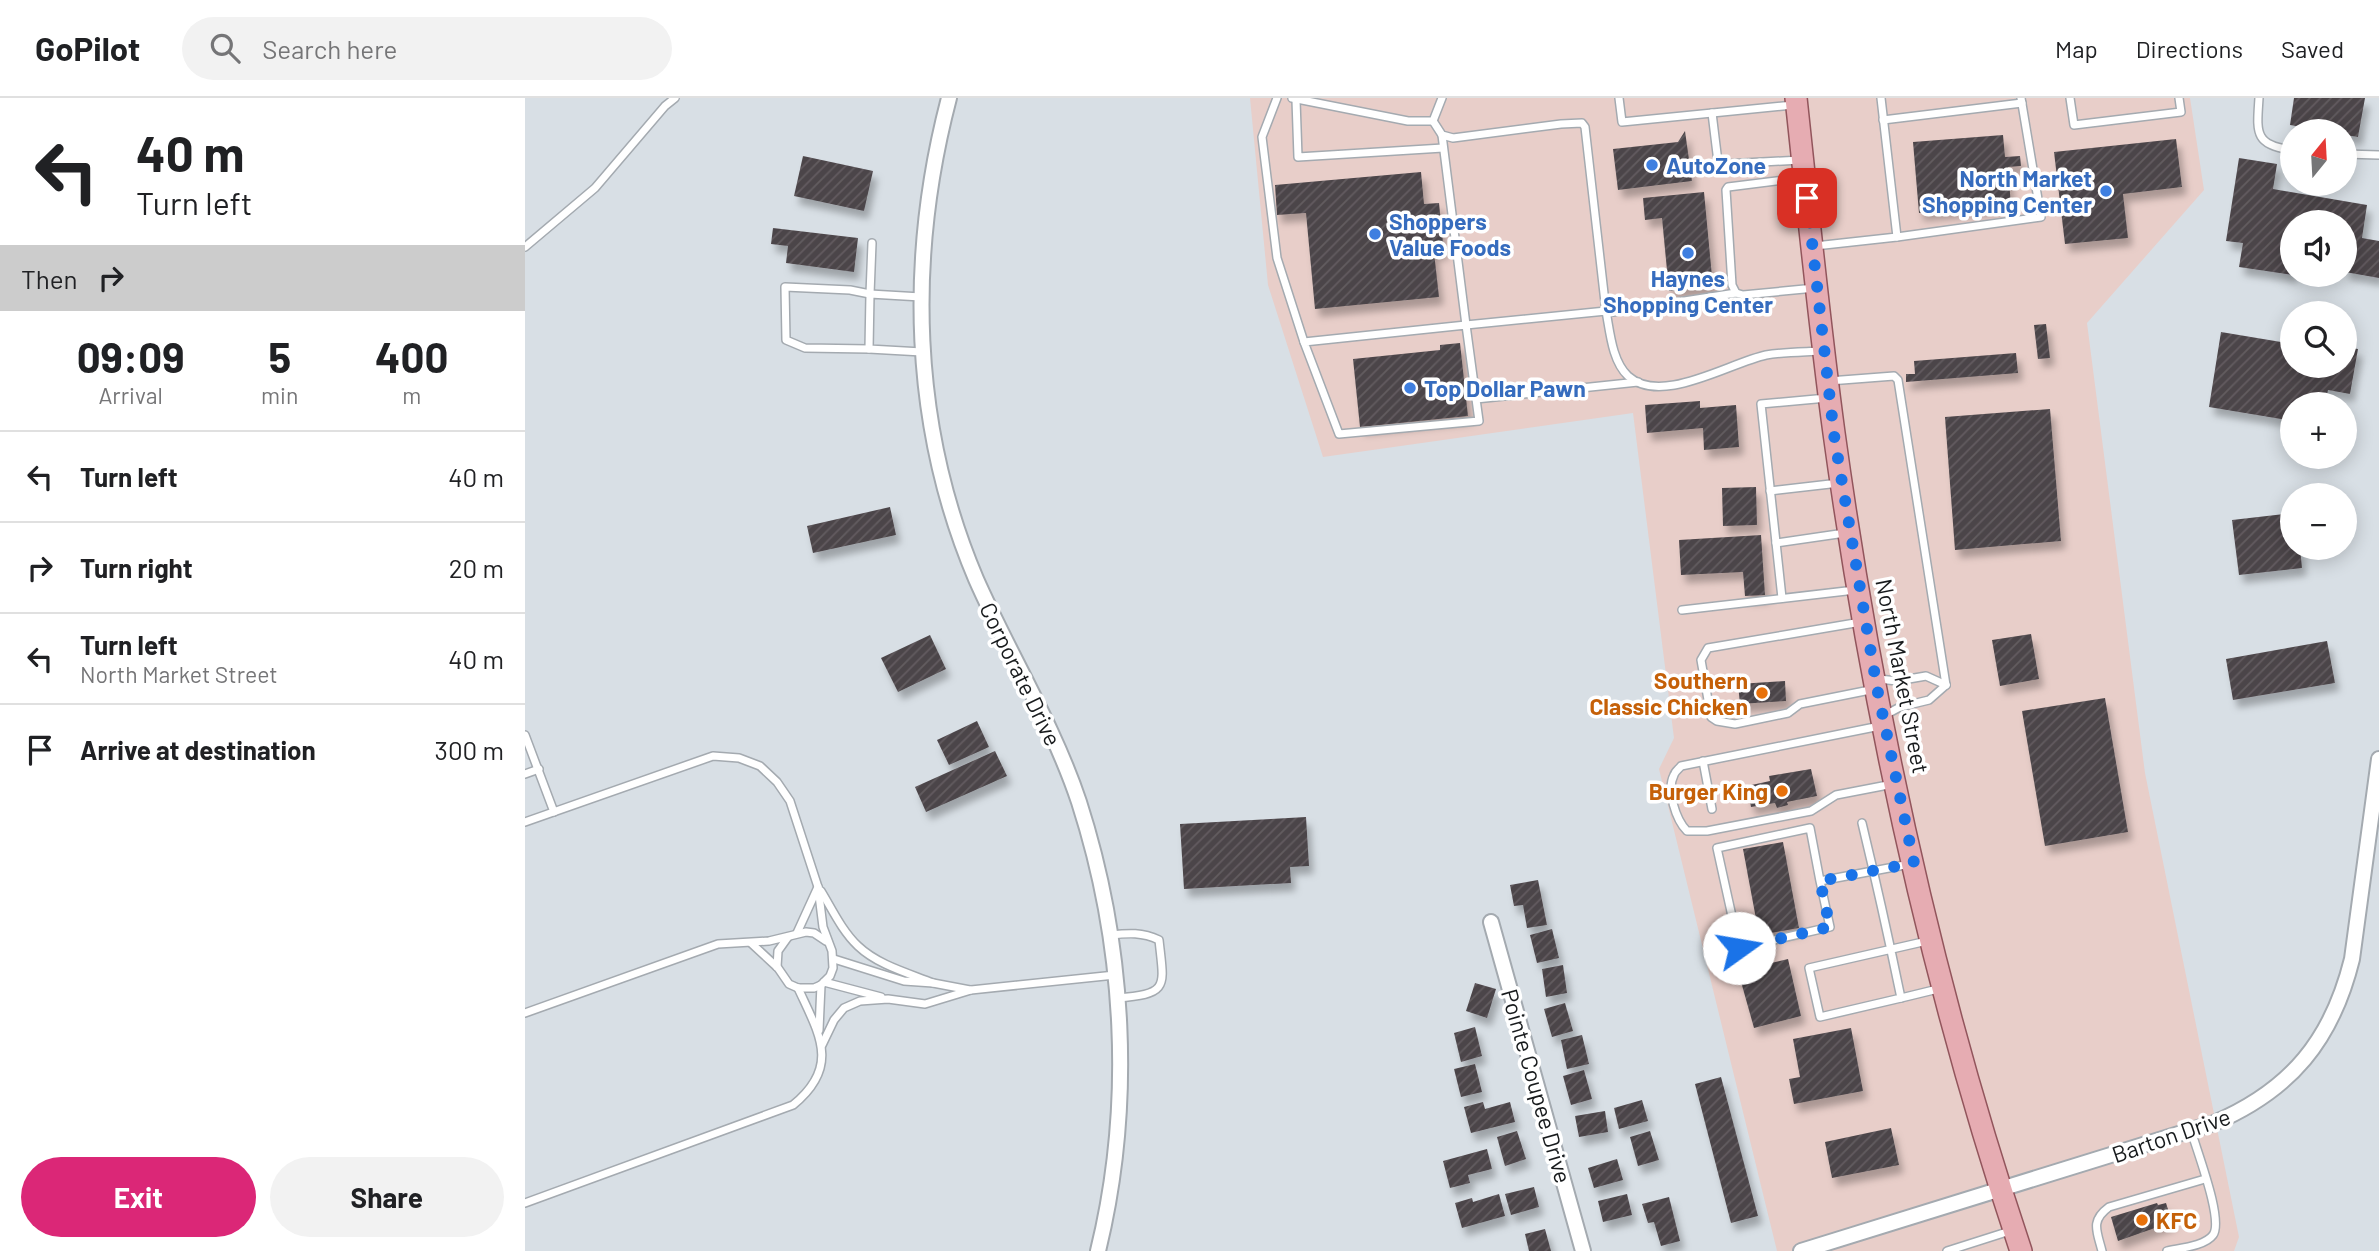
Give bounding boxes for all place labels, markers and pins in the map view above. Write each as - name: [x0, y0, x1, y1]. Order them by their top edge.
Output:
- place label: AutoZone: [1666, 151, 1766, 179]
- marker: AutoZone: [1644, 157, 1660, 173]
- place label: North Market Shopping Center: [1922, 164, 2092, 218]
- pin: [1777, 168, 1837, 228]
- marker: North Market Shopping Center: [2098, 183, 2114, 199]
- place label: Shoppers Value Foods: [1389, 207, 1511, 261]
- marker: Shoppers Value Foods: [1367, 226, 1383, 242]
- marker: Haynes Shopping Center: [1680, 245, 1696, 261]
- place label: Haynes Shopping Center: [1603, 264, 1773, 318]
- place label: Top Dollar Pawn: [1424, 374, 1586, 402]
- marker: Top Dollar Pawn: [1402, 380, 1418, 396]
- place label: Southern Classic Chicken: [1589, 666, 1748, 720]
- marker: Southern Classic Chicken: [1754, 685, 1770, 701]
- place label: Burger King: [1649, 777, 1768, 805]
- marker: Burger King: [1774, 783, 1790, 799]
- place label: KFC: [2156, 1206, 2197, 1234]
- marker: KFC: [2134, 1212, 2150, 1228]

